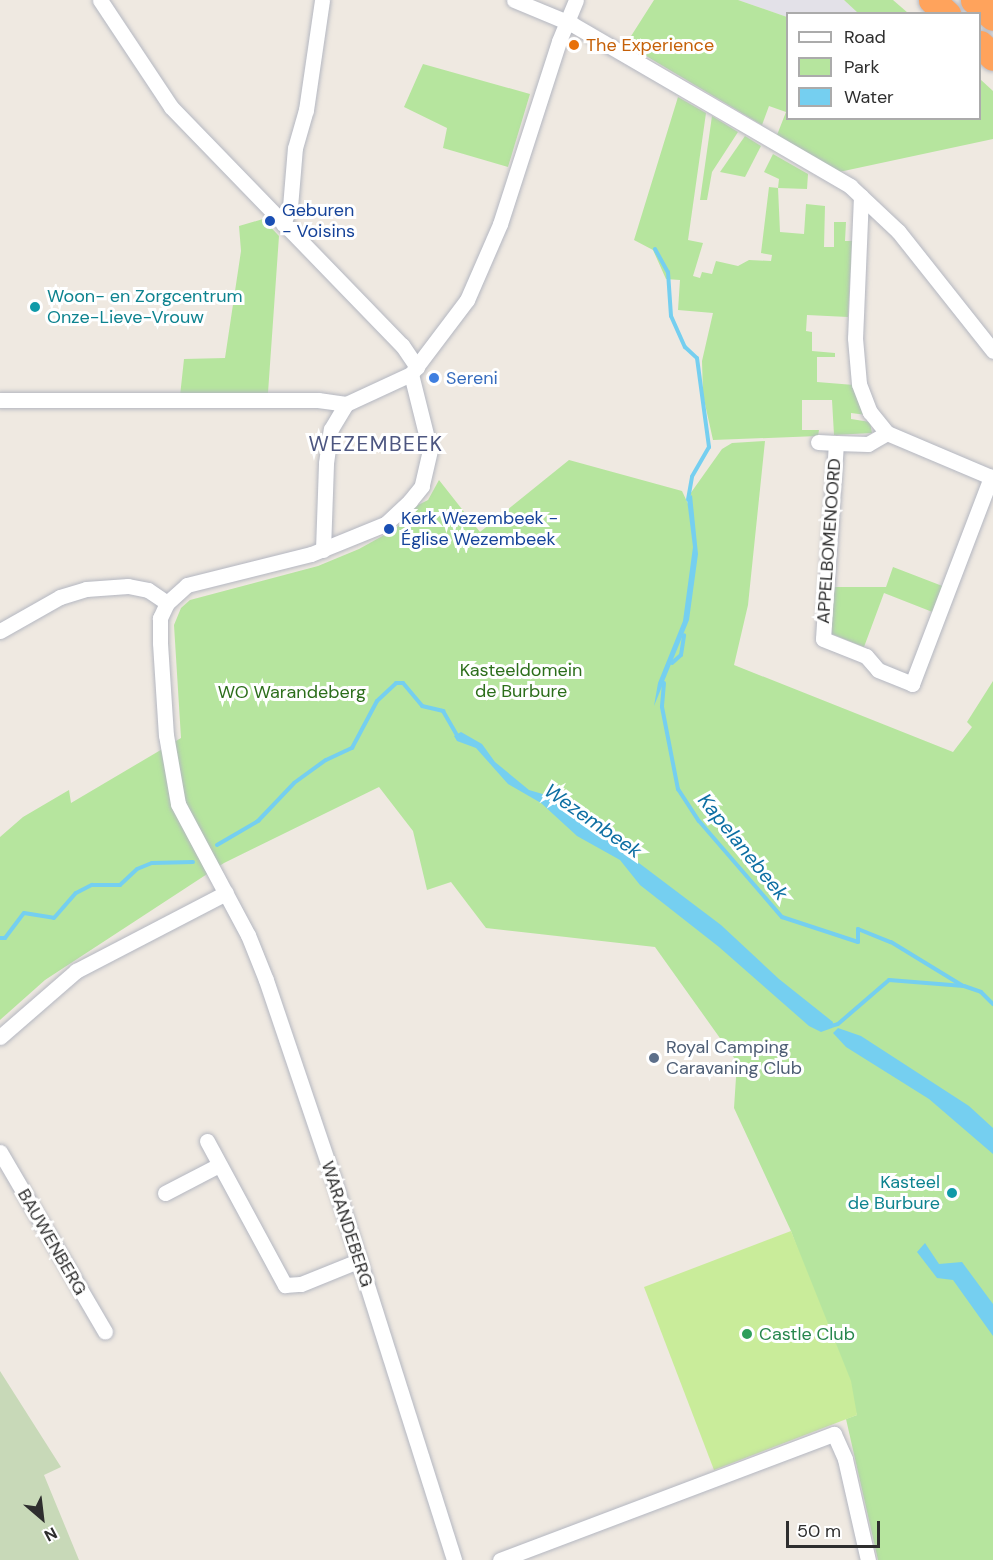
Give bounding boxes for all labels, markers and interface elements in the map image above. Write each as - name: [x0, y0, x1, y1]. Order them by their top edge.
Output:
- legend: [786, 12, 981, 120]
- text: Road: [844, 25, 886, 49]
- place label: The Experience: [586, 34, 714, 56]
- marker: The Experience: [567, 38, 581, 52]
- text: Park: [844, 55, 880, 79]
- text: Water: [844, 85, 894, 109]
- place label: Geburen - Voisins: [282, 200, 355, 242]
- marker: Geburen - Voisins: [263, 214, 277, 228]
- place label: Woon- en Zorgcentrum Onze-Lieve-Vrouw: [47, 286, 243, 328]
- marker: Woon- en Zorgcentrum Onze-Lieve-Vrouw: [28, 300, 42, 314]
- place label: Sereni: [446, 367, 498, 389]
- marker: Sereni: [427, 371, 441, 385]
- district label: WEZEMBEEK: [308, 431, 444, 457]
- street label: APPELBOMENOORD: [812, 457, 846, 625]
- place label: Kerk Wezembeek - Église Wezembeek: [401, 508, 558, 550]
- marker: Kerk Wezembeek - Église Wezembeek: [382, 522, 396, 536]
- park label: Kasteeldomein de Burbure: [460, 660, 582, 702]
- park label: WO Warandeberg: [218, 681, 366, 703]
- water label: Wezembeek: [540, 779, 646, 863]
- water label: Kapelanebeek: [693, 789, 793, 905]
- place label: Royal Camping Caravaning Club: [666, 1037, 802, 1080]
- marker: Royal Camping Caravaning Club: [647, 1051, 661, 1065]
- street label: WARANDEBERG: [316, 1158, 378, 1290]
- place label: Kasteel de Burbure: [848, 1172, 940, 1214]
- street label: BAUWENBERG: [13, 1185, 91, 1299]
- marker: Kasteel de Burbure: [945, 1186, 959, 1200]
- place label: Castle Club: [759, 1323, 855, 1345]
- marker: Castle Club: [740, 1327, 754, 1341]
- north arrow: [12, 1488, 72, 1548]
- scale bar: [789, 1509, 884, 1547]
- text: 50 m: [797, 1519, 841, 1543]
- text: N: [41, 1522, 61, 1546]

